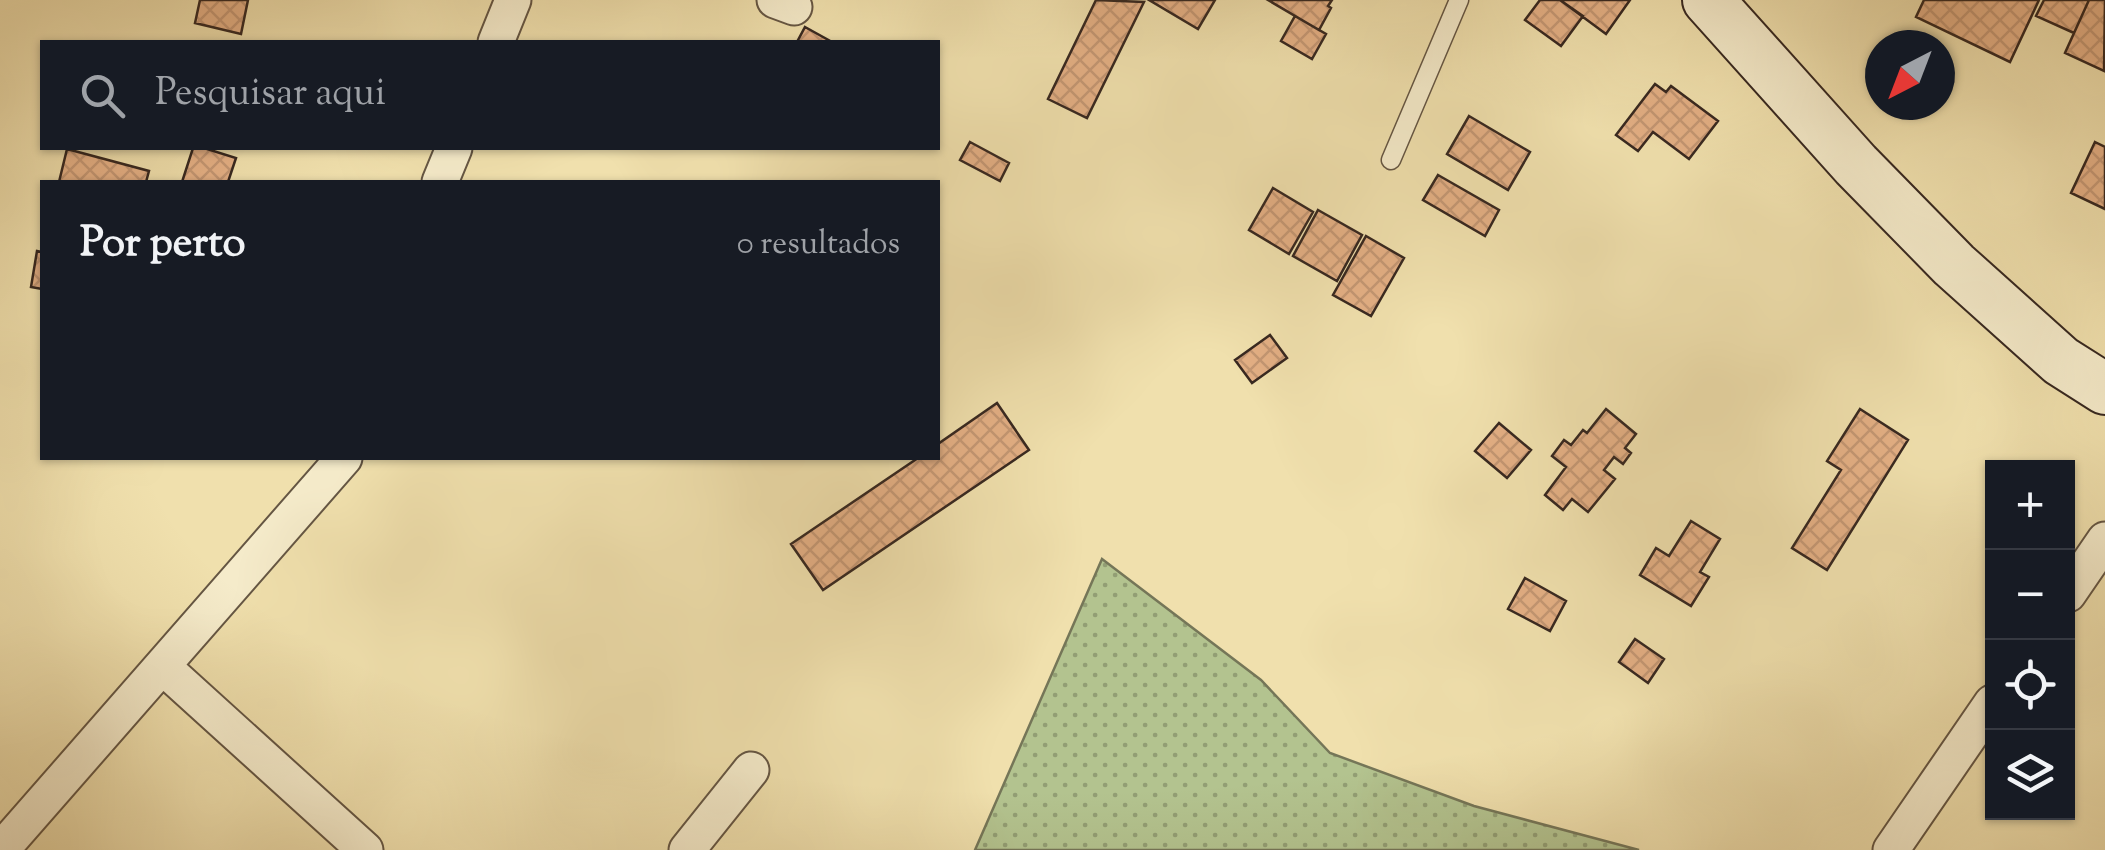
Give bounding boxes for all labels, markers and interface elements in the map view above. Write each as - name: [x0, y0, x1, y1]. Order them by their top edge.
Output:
- north arrow: [1865, 30, 1955, 120]
- search box: [40, 40, 940, 150]
- icon: search: [75, 68, 130, 123]
- text: Pesquisar aqui: [155, 68, 386, 122]
- text: Por perto: [80, 215, 246, 275]
- text: 0 resultados: [737, 222, 900, 268]
- map controls: [1985, 460, 2075, 820]
- button: +: [1985, 460, 2075, 550]
- button: −: [1985, 550, 2075, 640]
- button: locate: [1985, 640, 2075, 730]
- button: layers: [1985, 730, 2075, 820]

